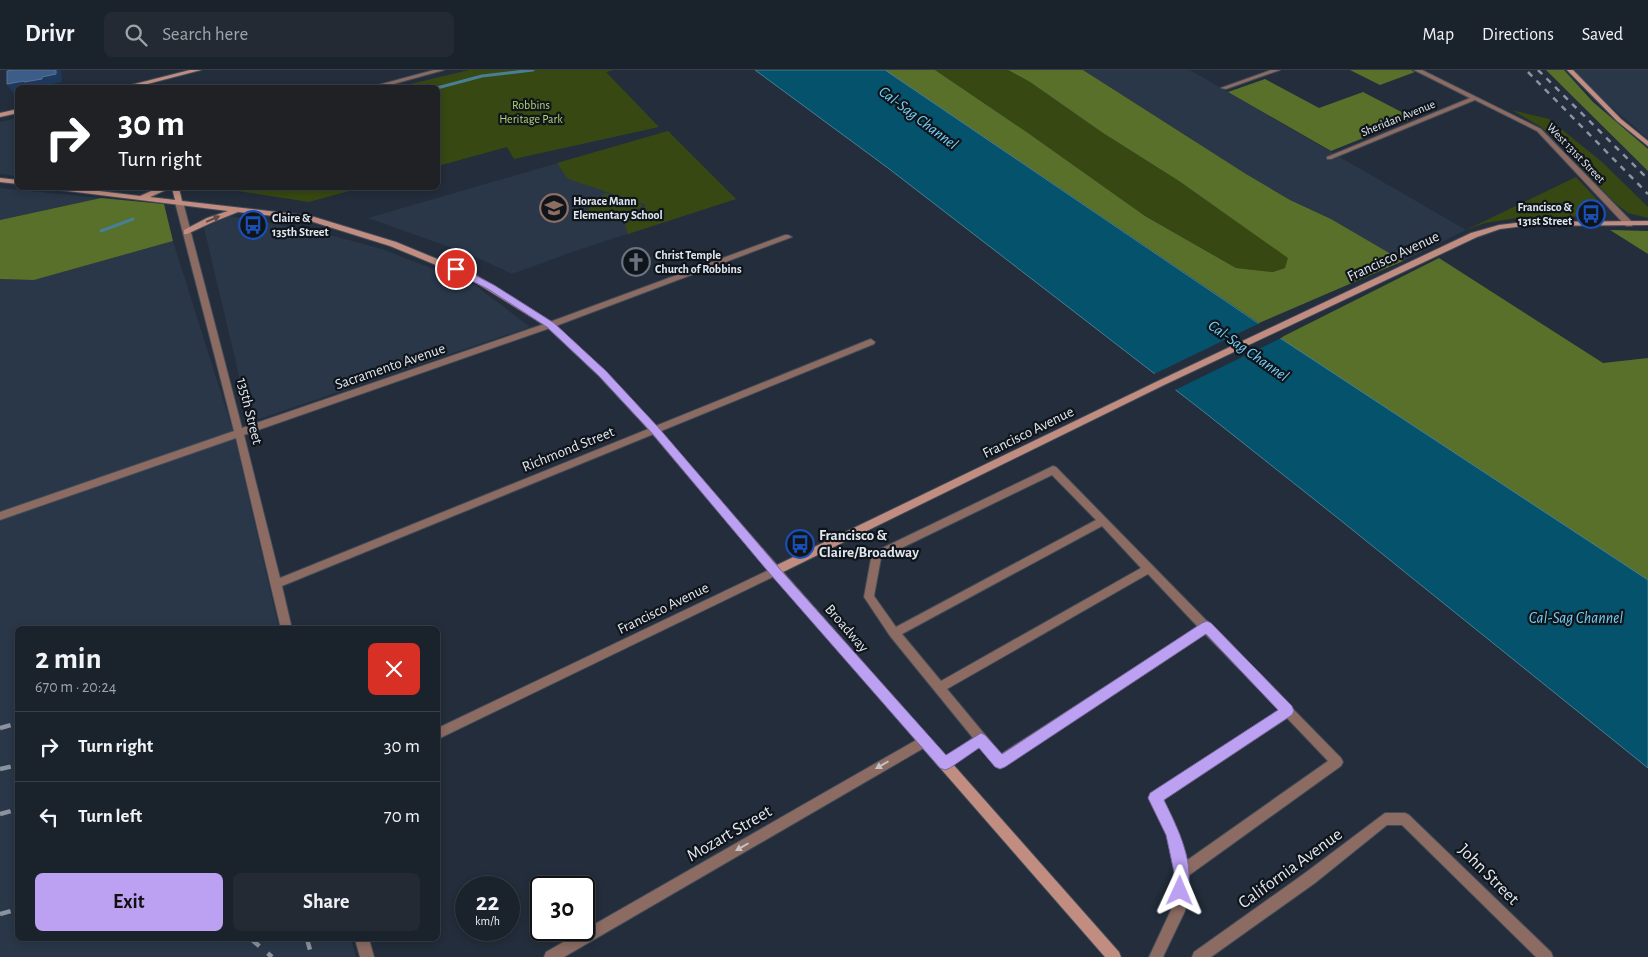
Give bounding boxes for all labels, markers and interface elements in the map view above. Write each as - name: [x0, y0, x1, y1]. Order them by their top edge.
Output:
- search box: [104, 12, 454, 57]
- icon: search: [122, 21, 150, 49]
- text: Drivr: [25, 22, 74, 46]
- text: Search here: [162, 25, 248, 44]
- text: Map: [1423, 26, 1454, 44]
- text: Directions: [1482, 26, 1554, 44]
- text: Saved: [1582, 26, 1623, 44]
- water label: Cal-Sag Channel: [876, 83, 961, 153]
- street label: Sheridan Avenue: [1359, 98, 1437, 138]
- park label: Robbins Heritage Park: [499, 99, 563, 125]
- icon: right: [35, 105, 100, 170]
- text: 30 m: [118, 107, 185, 142]
- street label: West 131st Street: [1545, 121, 1607, 185]
- text: Turn right: [118, 148, 202, 170]
- school or university icon: Horace Mann Elementary School: [539, 193, 569, 223]
- place label: Horace Mann Elementary School: [573, 195, 663, 222]
- bus stop icon: Francisco & 131st Street: [1576, 199, 1606, 229]
- place label: Francisco & 131st Street: [1517, 201, 1572, 227]
- bus stop icon: Claire & 135th Street: [238, 210, 268, 240]
- place label: Claire & 135th Street: [272, 212, 329, 238]
- one-way arrow: [206, 215, 220, 223]
- street label: Francisco Avenue: [1345, 229, 1442, 284]
- church icon: Christ Temple Church of Robbins: [621, 247, 651, 277]
- pin: [435, 248, 477, 290]
- place label: Christ Temple Church of Robbins: [655, 249, 742, 275]
- icon: arrive: [442, 255, 470, 283]
- water label: Cal-Sag Channel: [1205, 317, 1292, 384]
- street label: Sacramento Avenue: [333, 341, 447, 392]
- street label: 135th Street: [234, 376, 265, 446]
- street label: Francisco Avenue: [980, 404, 1076, 461]
- street label: Richmond Street: [520, 424, 617, 475]
- place label: Francisco & Claire/Broadway: [819, 528, 919, 560]
- bus stop icon: Francisco & Claire/Broadway: [785, 529, 815, 559]
- street label: Francisco Avenue: [615, 580, 711, 637]
- street label: Broadway: [822, 602, 872, 656]
- water label: Cal-Sag Channel: [1529, 610, 1623, 626]
- button: close: [368, 643, 420, 695]
- text: 2 min: [35, 644, 102, 674]
- text: 670 m · 20:24: [35, 679, 116, 695]
- icon: right: [35, 733, 63, 761]
- text: Turn right: [78, 737, 153, 756]
- text: 30 m: [384, 737, 420, 756]
- one-way arrow: [876, 761, 889, 770]
- street label: Mozart Street: [684, 802, 775, 865]
- icon: left: [35, 803, 63, 831]
- text: Turn left: [78, 807, 142, 826]
- text: 70 m: [384, 807, 420, 826]
- street label: California Avenue: [1235, 825, 1346, 912]
- street label: John Street: [1454, 841, 1522, 909]
- one-way arrow: [735, 842, 748, 851]
- position arrow: [1153, 864, 1205, 916]
- button: Exit: [35, 873, 223, 931]
- button: Share: [233, 873, 420, 931]
- speed limit sign: 30: [530, 876, 595, 941]
- text: 22: [476, 890, 499, 915]
- text: km/h: [475, 915, 500, 927]

